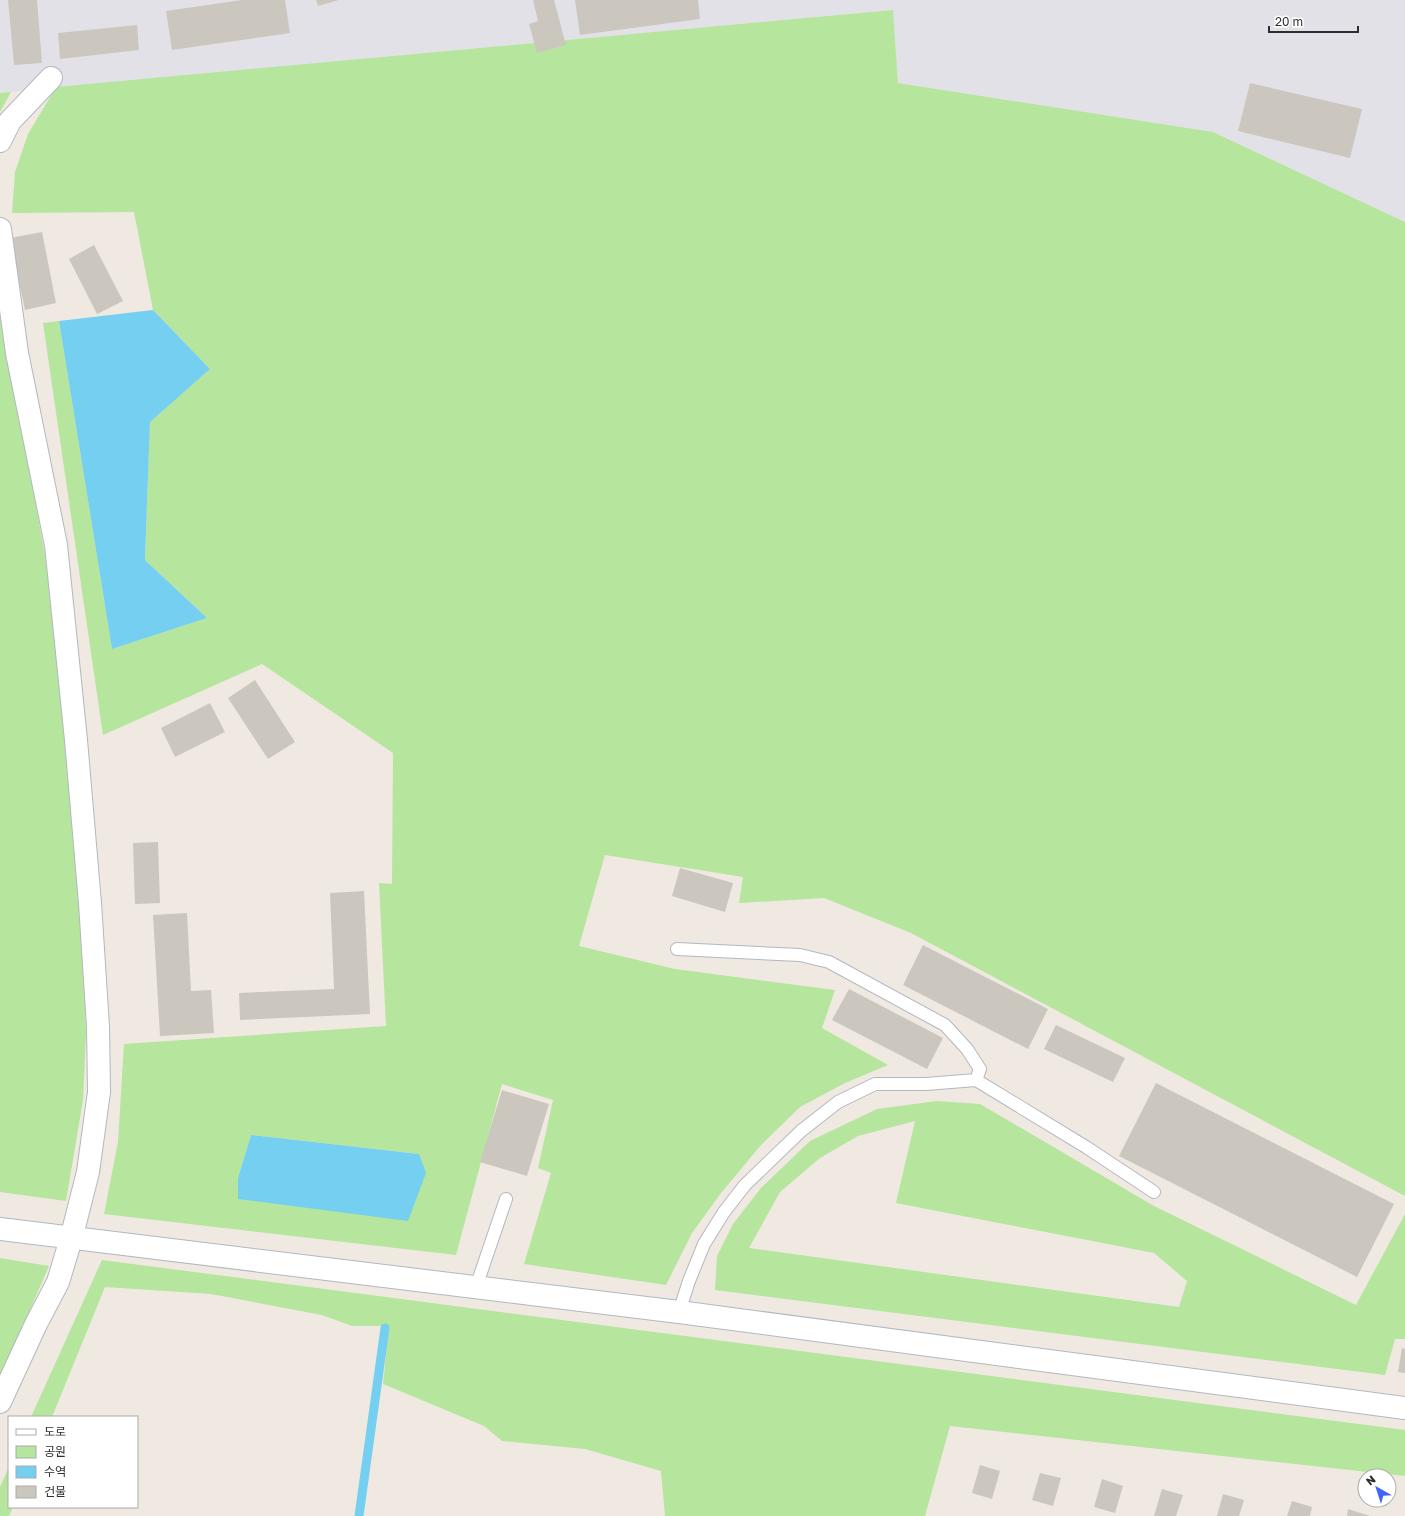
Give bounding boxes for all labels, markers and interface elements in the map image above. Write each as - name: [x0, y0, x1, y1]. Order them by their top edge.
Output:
- scale bar: [1269, 8, 1358, 34]
- text: 20 m: [1275, 14, 1303, 29]
- legend: [8, 1416, 138, 1508]
- text: 도로: [44, 1424, 66, 1439]
- text: 공원: [44, 1444, 66, 1459]
- text: 수역: [44, 1464, 66, 1479]
- north arrow: [1357, 1468, 1397, 1508]
- text: N: [1363, 1472, 1378, 1488]
- text: 건물: [44, 1484, 66, 1499]

